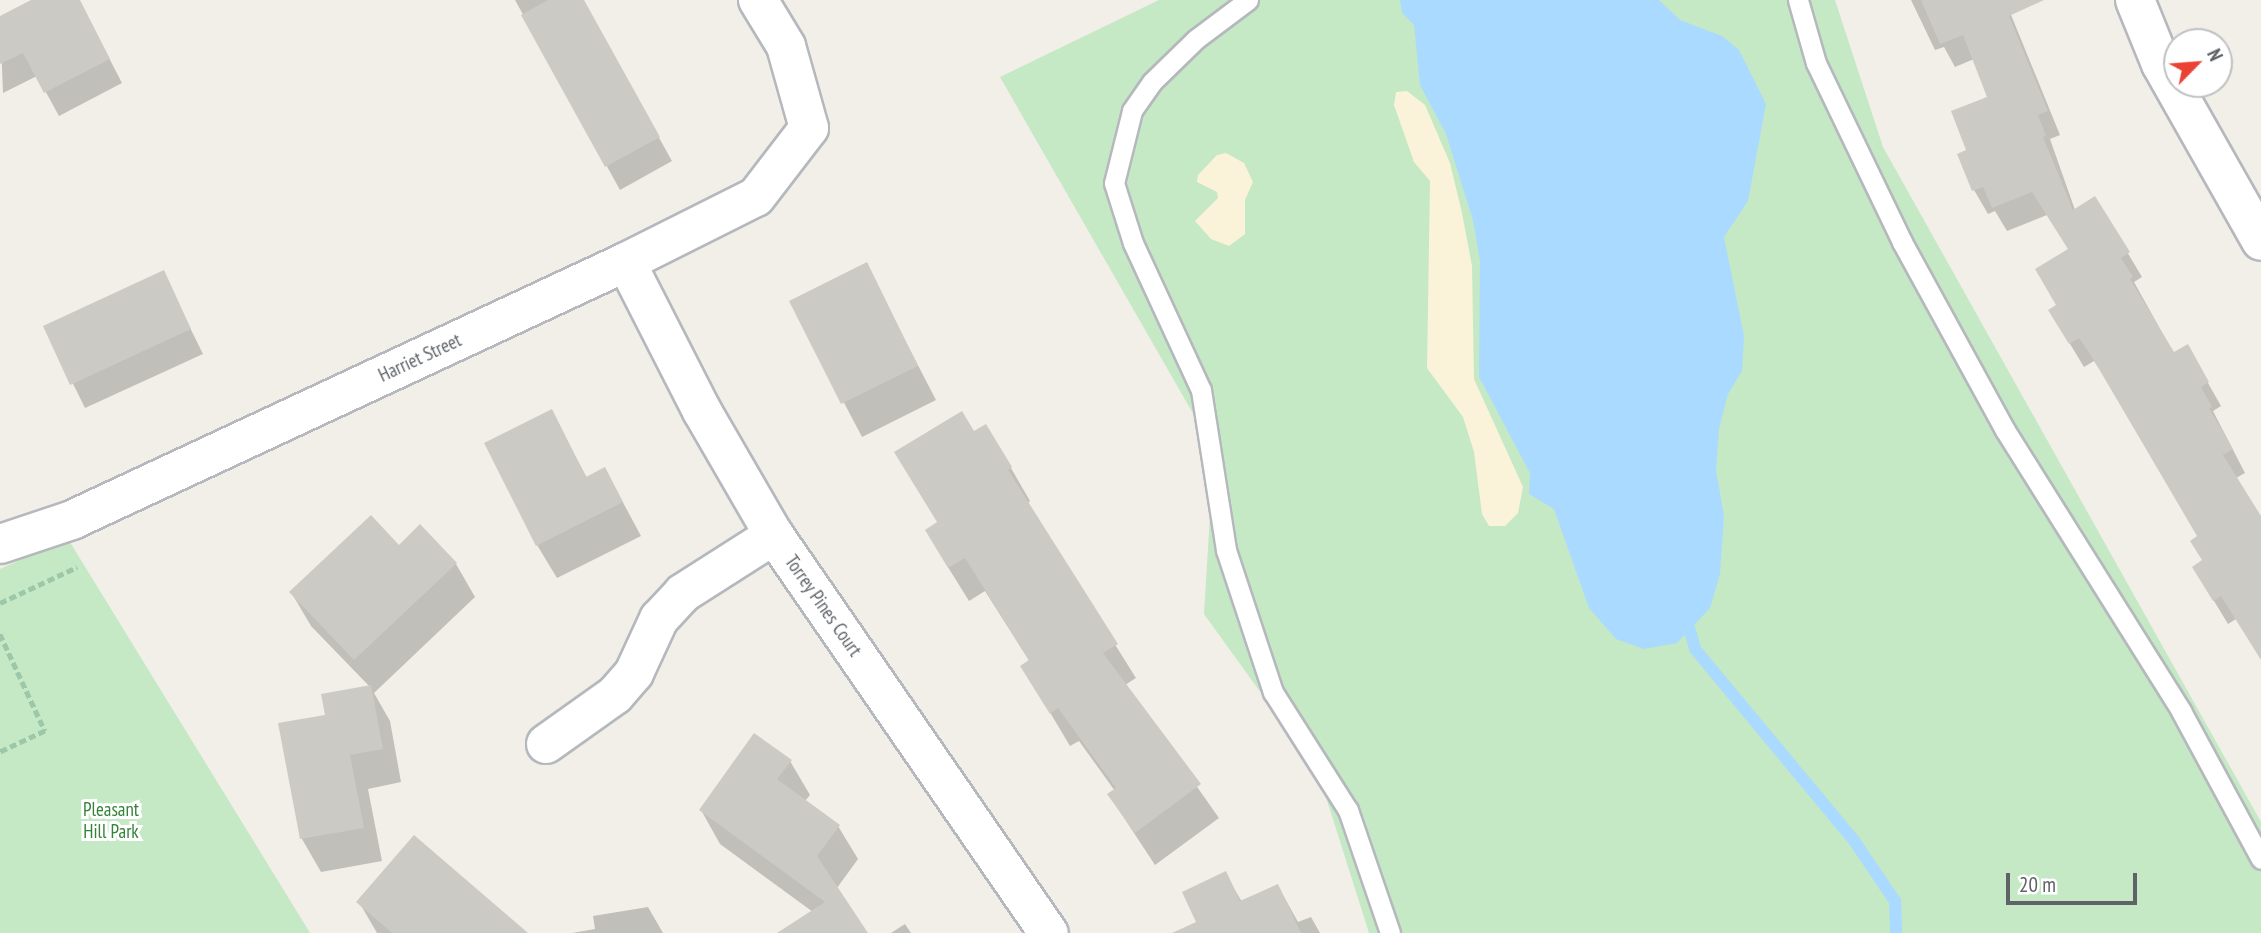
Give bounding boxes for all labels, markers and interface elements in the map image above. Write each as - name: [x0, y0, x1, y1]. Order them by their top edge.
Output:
- north arrow: [2163, 28, 2233, 98]
- text: N: [2202, 45, 2228, 65]
- street label: Harriet Street: [375, 329, 465, 387]
- street label: Torrey Pines Court: [780, 551, 866, 661]
- park label: Pleasant Hill Park: [83, 799, 139, 843]
- scale bar: [2009, 860, 2140, 904]
- text: 20 m: [2019, 871, 2056, 898]

